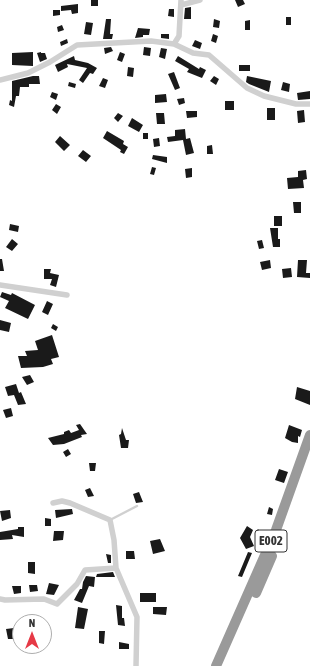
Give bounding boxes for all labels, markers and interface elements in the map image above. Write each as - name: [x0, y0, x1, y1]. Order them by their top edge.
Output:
- road number: E002: [255, 530, 287, 552]
- north arrow: [12, 614, 52, 654]
- text: N: [29, 617, 35, 629]

